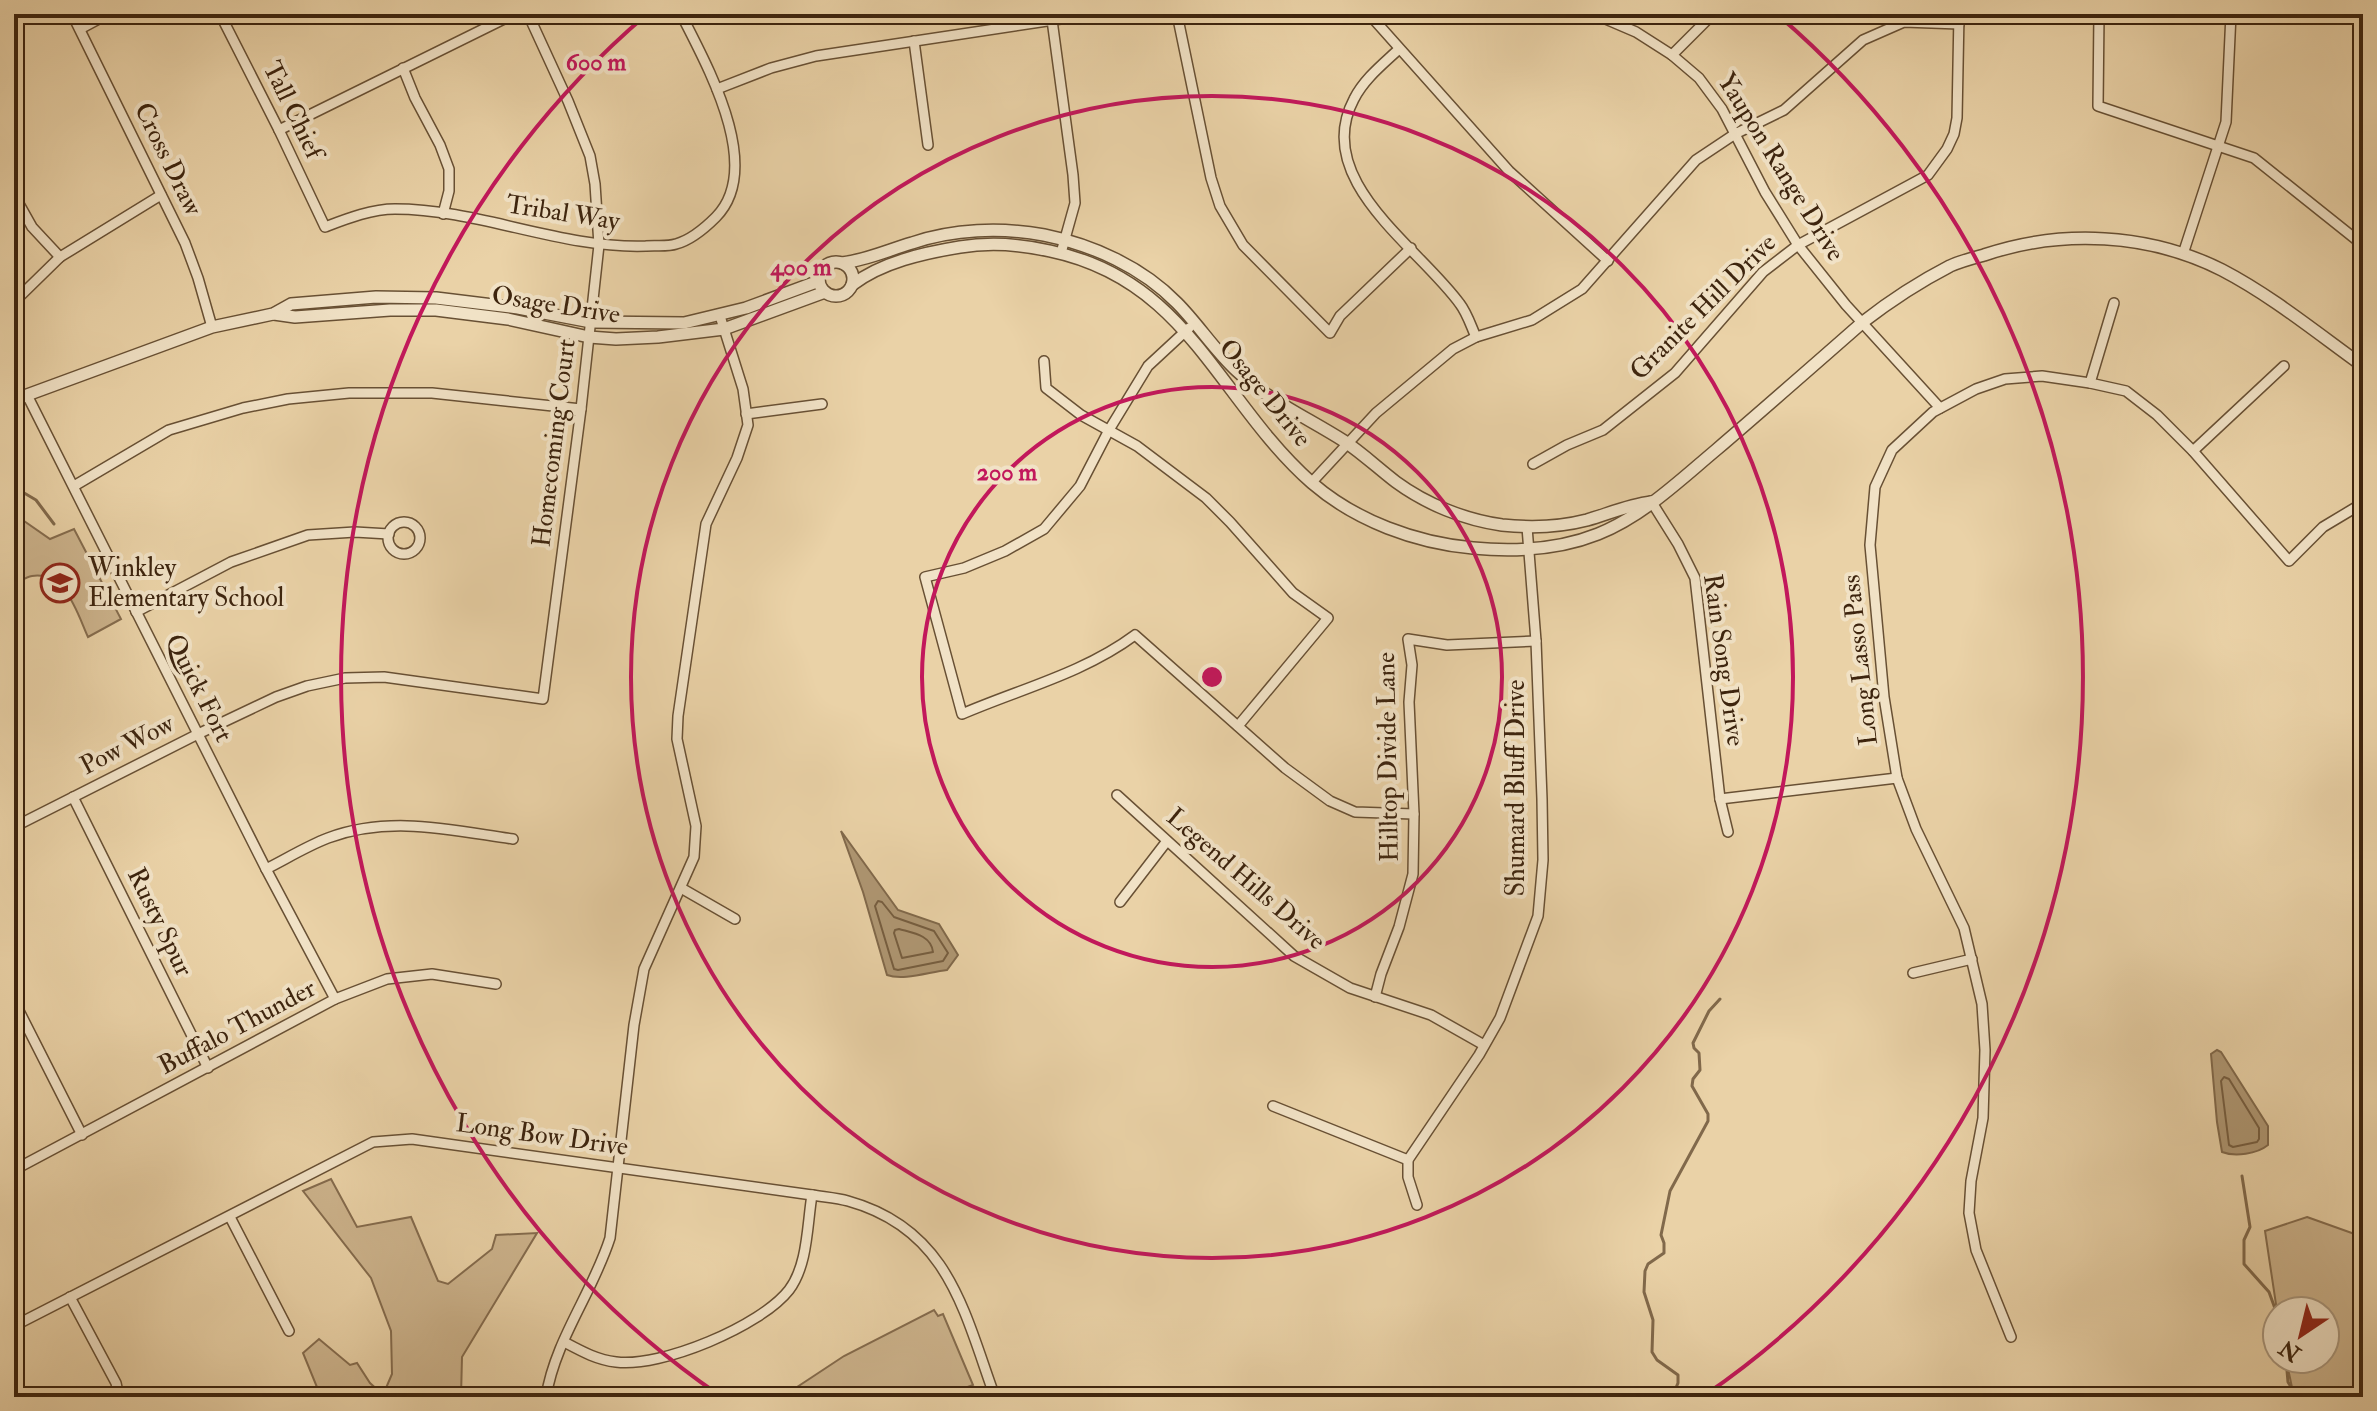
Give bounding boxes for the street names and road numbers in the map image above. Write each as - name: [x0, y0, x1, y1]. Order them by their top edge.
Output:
- street label: Tall Chief: [256, 56, 332, 167]
- street label: Yaupon Range Drive: [1709, 67, 1852, 268]
- street label: Cross Draw: [127, 97, 209, 221]
- street label: Tribal Way: [504, 188, 623, 238]
- street label: Granite Hill Drive: [1623, 227, 1783, 387]
- street label: Osage Drive: [490, 279, 623, 331]
- street label: Osage Drive: [1212, 333, 1318, 453]
- street label: Homecoming Court: [525, 337, 583, 549]
- street label: Rain Song Drive: [1696, 572, 1752, 748]
- street label: Long Lasso Pass: [1835, 573, 1885, 747]
- street label: Quick Fort: [158, 629, 240, 747]
- street label: Hilltop Divide Lane: [1370, 652, 1407, 862]
- street label: Shumard Bluff Drive: [1500, 679, 1532, 896]
- street label: Pow Wow: [75, 707, 180, 782]
- street label: Legend Hills Drive: [1160, 801, 1332, 957]
- street label: Rusty Spur: [119, 863, 200, 982]
- street label: Buffalo Thunder: [153, 972, 321, 1082]
- street label: Long Bow Drive: [454, 1107, 630, 1163]

